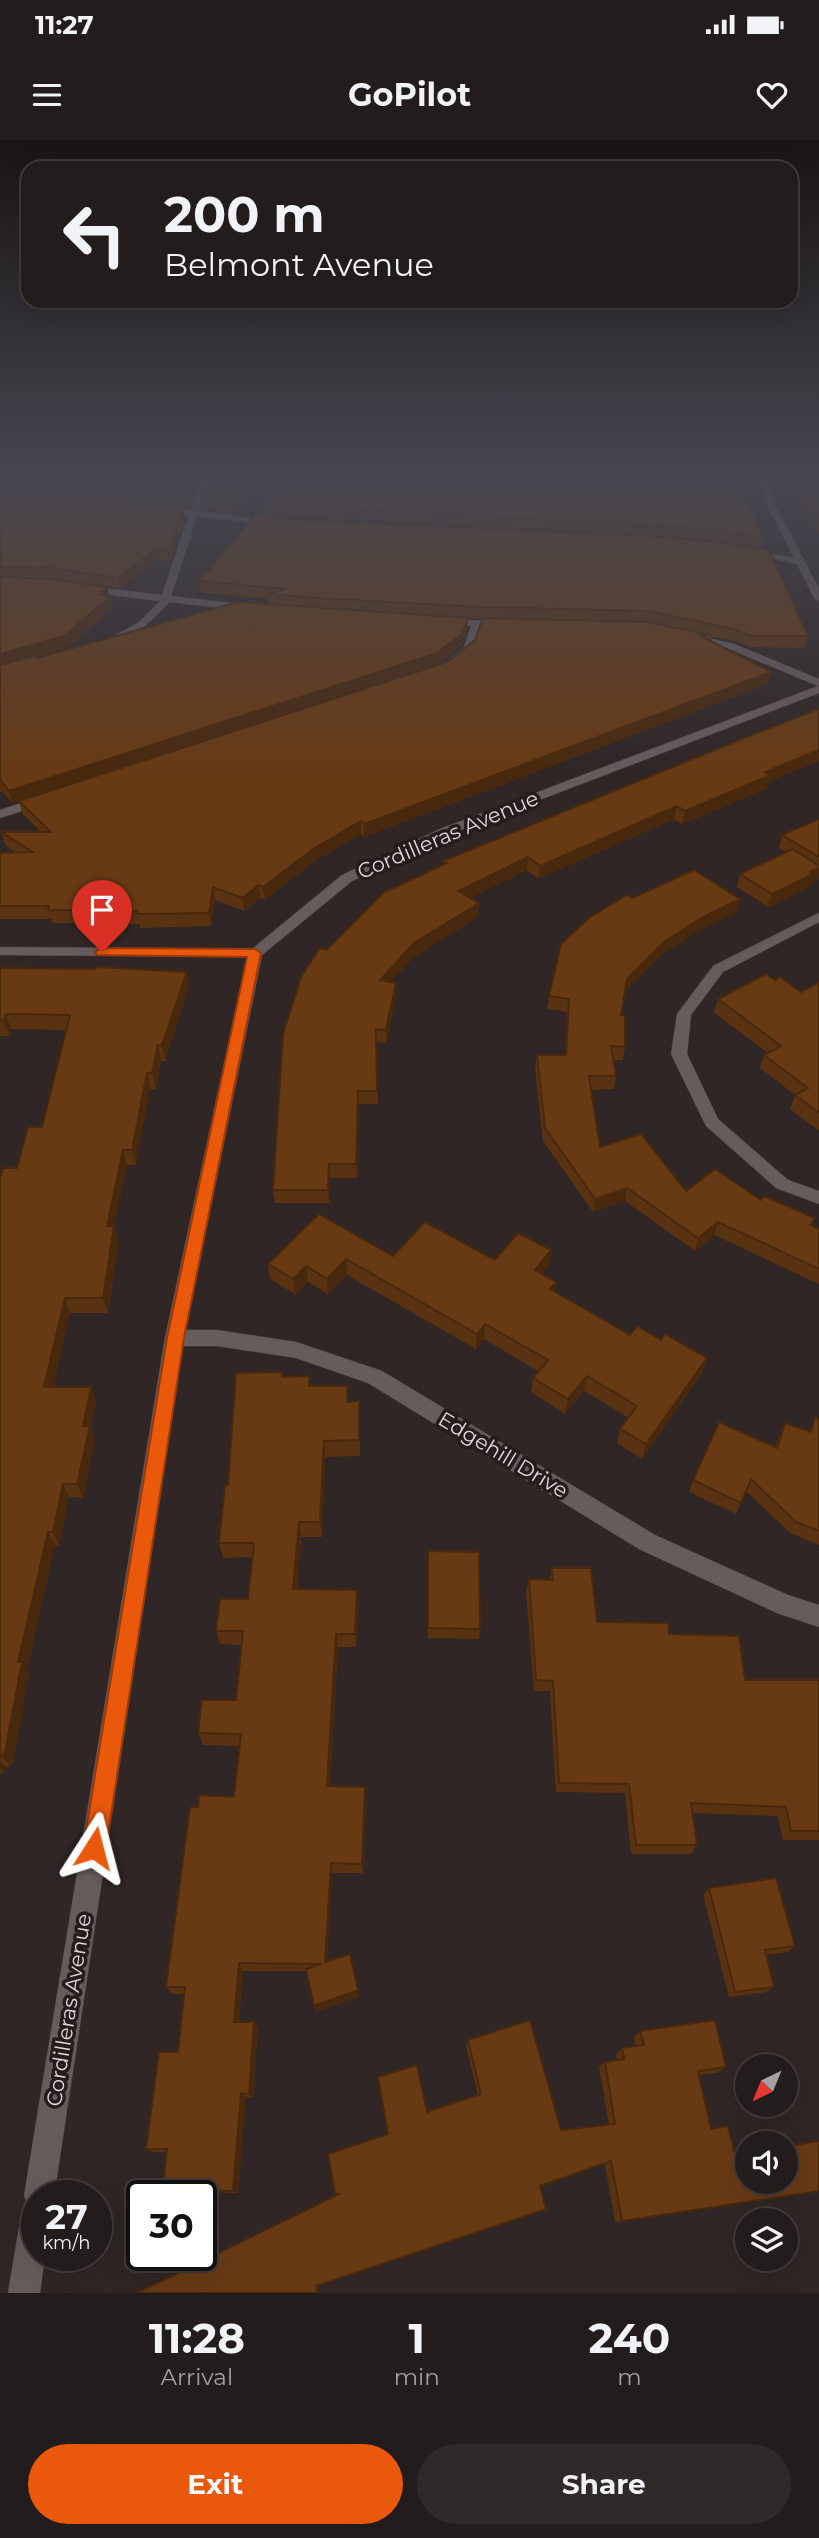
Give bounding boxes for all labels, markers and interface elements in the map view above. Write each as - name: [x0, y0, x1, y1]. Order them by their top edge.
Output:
- text: 11:27: [35, 9, 94, 41]
- text: GoPilot: [348, 75, 471, 114]
- icon: menu: [28, 76, 66, 114]
- icon: heart: [753, 76, 791, 114]
- text: 200 m: [164, 185, 325, 244]
- icon: left: [49, 189, 140, 280]
- text: Belmont Avenue: [164, 245, 434, 284]
- street label: Cordilleras Avenue: [353, 785, 542, 884]
- pin: [72, 880, 132, 952]
- icon: arrive: [83, 891, 121, 929]
- street label: Edgehill Drive: [434, 1406, 573, 1503]
- position arrow: [57, 1811, 131, 1885]
- street label: Cordilleras Avenue: [41, 1912, 96, 2108]
- north arrow: [735, 2054, 798, 2118]
- map controls: [735, 2054, 798, 2271]
- button: sound: [735, 2131, 798, 2194]
- speed limit sign: 30: [126, 2180, 217, 2271]
- text: 27: [45, 2195, 88, 2238]
- button: layers: [735, 2208, 798, 2271]
- text: km/h: [42, 2232, 91, 2254]
- text: 11:28: [149, 2312, 245, 2364]
- text: 1: [409, 2312, 425, 2364]
- text: 240: [589, 2312, 670, 2364]
- text: Arrival: [161, 2363, 233, 2391]
- text: min: [394, 2363, 440, 2391]
- text: m: [617, 2363, 642, 2391]
- button: Exit: [28, 2444, 403, 2524]
- button: Share: [417, 2444, 791, 2524]

